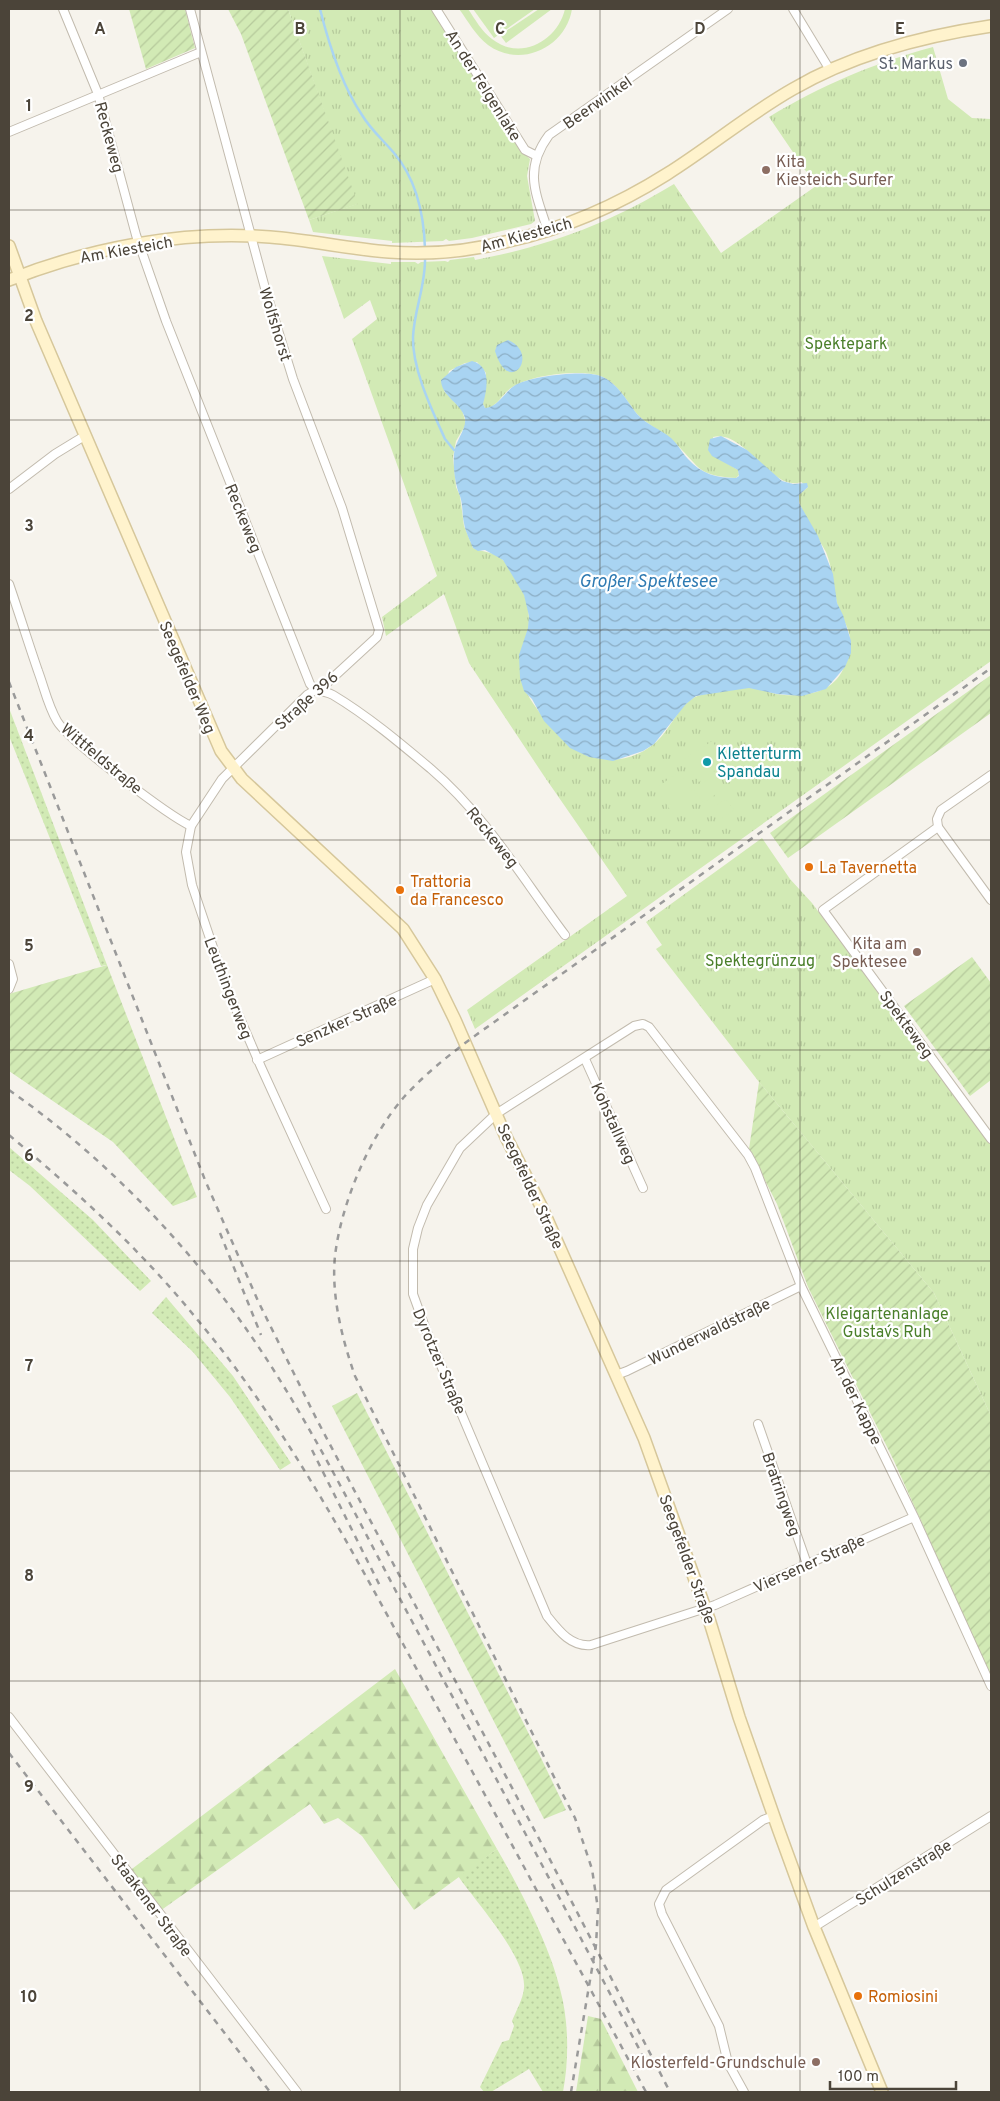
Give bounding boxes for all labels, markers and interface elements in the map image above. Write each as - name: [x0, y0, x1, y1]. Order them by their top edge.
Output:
- text: A: [94, 20, 106, 40]
- text: B: [294, 20, 306, 40]
- text: C: [495, 20, 505, 40]
- text: D: [694, 20, 706, 40]
- text: E: [895, 20, 905, 40]
- street label: An der Felgenlake: [440, 27, 525, 146]
- place label: St. Markus: [879, 55, 953, 75]
- marker: St. Markus: [957, 57, 969, 69]
- street label: Beerwinkel: [560, 73, 637, 135]
- text: 1: [26, 97, 32, 117]
- street label: Reckeweg: [89, 100, 127, 175]
- place label: Kita Kiesteich-Surfer: [776, 153, 893, 191]
- marker: Kita Kiesteich-Surfer: [760, 164, 772, 176]
- street label: Am Kiesteich: [478, 214, 575, 258]
- street label: Am Kiesteich: [78, 233, 174, 269]
- street label: Wolfshorst: [253, 285, 295, 364]
- text: 2: [24, 307, 34, 327]
- park label: Spektepark: [804, 335, 888, 355]
- street label: Reckeweg: [219, 481, 265, 556]
- text: 3: [24, 517, 34, 537]
- water label: Großer Spektesee: [579, 571, 718, 594]
- street label: Seegefelder Weg: [153, 618, 219, 737]
- street label: Straße 396: [271, 668, 343, 735]
- street label: Wittfeldstraße: [56, 720, 146, 799]
- text: 4: [24, 727, 34, 747]
- place label: Kletterturm Spandau: [717, 745, 802, 783]
- marker: Kletterturm Spandau: [701, 756, 713, 768]
- street label: Reckeweg: [461, 804, 522, 873]
- place label: La Tavernetta: [819, 859, 917, 879]
- marker: La Tavernetta: [803, 861, 815, 873]
- place label: Trattoria da Francesco: [410, 873, 504, 911]
- marker: Trattoria da Francesco: [394, 884, 406, 896]
- street label: Leuthingerweg: [198, 935, 256, 1043]
- place label: Kita am Spektesee: [832, 935, 907, 973]
- text: 5: [24, 937, 34, 957]
- marker: Kita am Spektesee: [911, 946, 923, 958]
- park label: Spektegrünzug: [705, 952, 815, 972]
- street label: Spekteweg: [874, 987, 937, 1063]
- street label: Senzker Straße: [293, 991, 400, 1053]
- street label: Kohstallweg: [585, 1080, 639, 1168]
- street label: Seegefelder Straße: [491, 1121, 567, 1253]
- text: 6: [24, 1147, 34, 1167]
- street label: Wunderwaldstraße: [646, 1295, 774, 1371]
- park label: Kleigartenanlage Gustav´s Ruh: [825, 1305, 949, 1343]
- street label: Dyrotzer Straße: [407, 1306, 469, 1418]
- street label: An der Kappe: [825, 1353, 885, 1449]
- text: 7: [25, 1357, 33, 1377]
- street label: Bratringweg: [756, 1450, 804, 1539]
- street label: Seegefelder Straße: [653, 1492, 719, 1627]
- street label: Viersener Straße: [751, 1531, 869, 1598]
- text: 8: [24, 1567, 34, 1587]
- text: 9: [24, 1778, 34, 1798]
- street label: Schulzenstraße: [852, 1836, 956, 1911]
- street label: Staakener Straße: [105, 1851, 196, 1962]
- text: 10: [21, 1988, 37, 2008]
- place label: Romiosini: [868, 1988, 938, 2008]
- marker: Romiosini: [852, 1990, 864, 2002]
- place label: Klosterfeld-Grundschule: [630, 2054, 806, 2074]
- marker: Klosterfeld-Grundschule: [810, 2056, 822, 2068]
- scale bar: [830, 2058, 956, 2090]
- text: 100 m: [838, 2068, 879, 2087]

